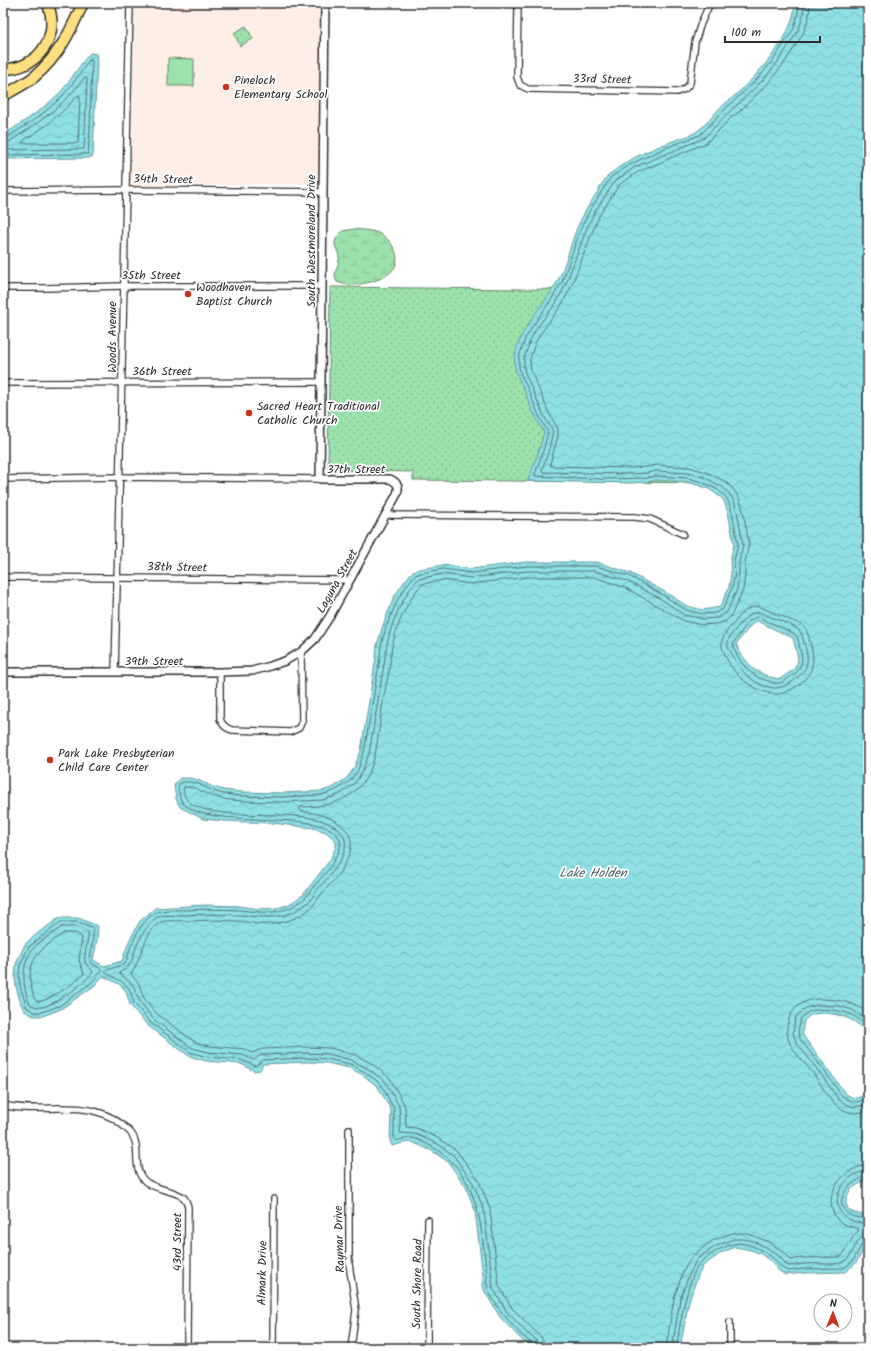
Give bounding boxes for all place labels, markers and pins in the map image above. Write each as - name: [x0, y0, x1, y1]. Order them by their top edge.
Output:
- place label: Pineloch Elementary School: [234, 71, 327, 104]
- marker: Pineloch Elementary School: [221, 82, 231, 92]
- place label: Woodhaven Baptist Church: [196, 278, 272, 311]
- marker: Woodhaven Baptist Church: [183, 289, 193, 299]
- place label: Sacred Heart Traditional Catholic Church: [257, 397, 380, 430]
- marker: Sacred Heart Traditional Catholic Church: [244, 408, 254, 418]
- place label: Park Lake Presbyterian Child Care Center: [58, 744, 174, 777]
- marker: Park Lake Presbyterian Child Care Center: [45, 755, 55, 765]

